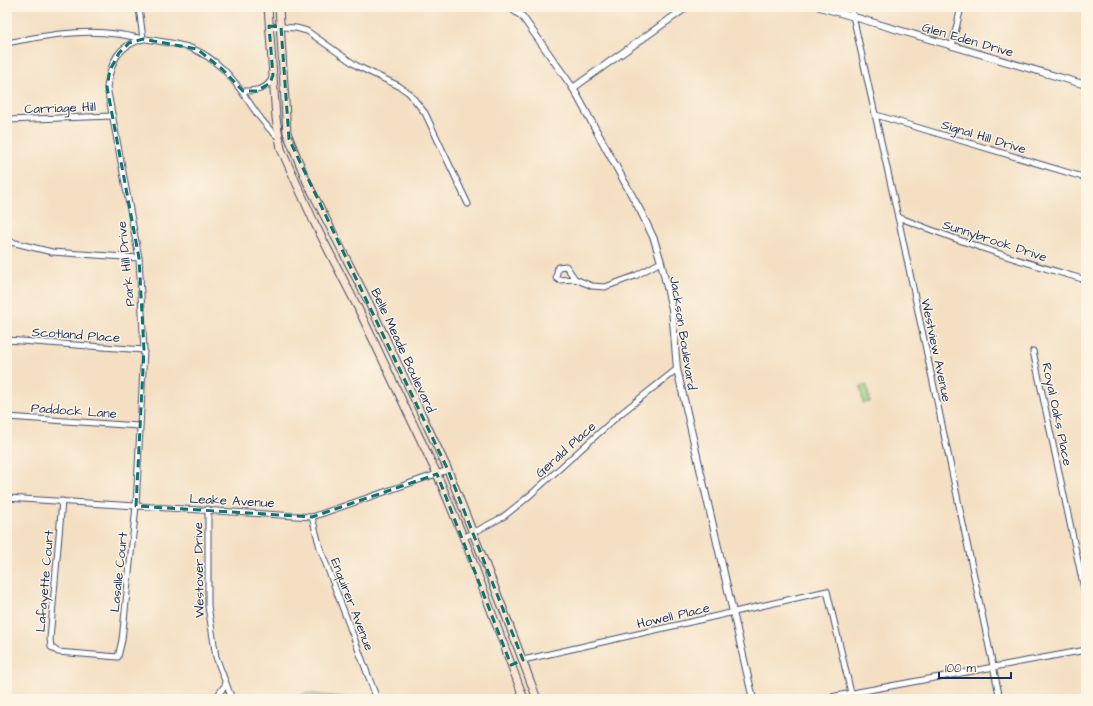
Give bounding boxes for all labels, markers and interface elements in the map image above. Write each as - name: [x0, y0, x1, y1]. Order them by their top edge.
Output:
- street label: Glen Eden Drive: [920, 18, 1015, 62]
- street label: Carriage Hill: [24, 98, 96, 119]
- street label: Signal Hill Drive: [939, 116, 1028, 159]
- street label: Sunnybrook Drive: [940, 216, 1049, 267]
- street label: Park Hill Drive: [113, 220, 139, 307]
- street label: Jackson Boulevard: [665, 275, 701, 392]
- street label: Belle Meade Boulevard: [366, 285, 440, 416]
- street label: Westview Avenue: [916, 297, 956, 403]
- street label: Scotland Place: [31, 323, 121, 347]
- street label: Royal Oaks Place: [1036, 361, 1077, 468]
- street label: Paddock Lane: [30, 399, 118, 423]
- street label: Gerald Place: [531, 418, 600, 482]
- street label: Leake Avenue: [189, 490, 275, 512]
- street label: Westover Drive: [189, 522, 209, 618]
- street label: Lafayette Court: [32, 529, 59, 633]
- street label: Lasalle Court: [106, 530, 132, 613]
- street label: Enquirer Avenue: [326, 555, 378, 653]
- street label: Howell Place: [635, 599, 711, 633]
- scale bar: [939, 654, 1011, 680]
- text: 100 m: [945, 660, 976, 677]

